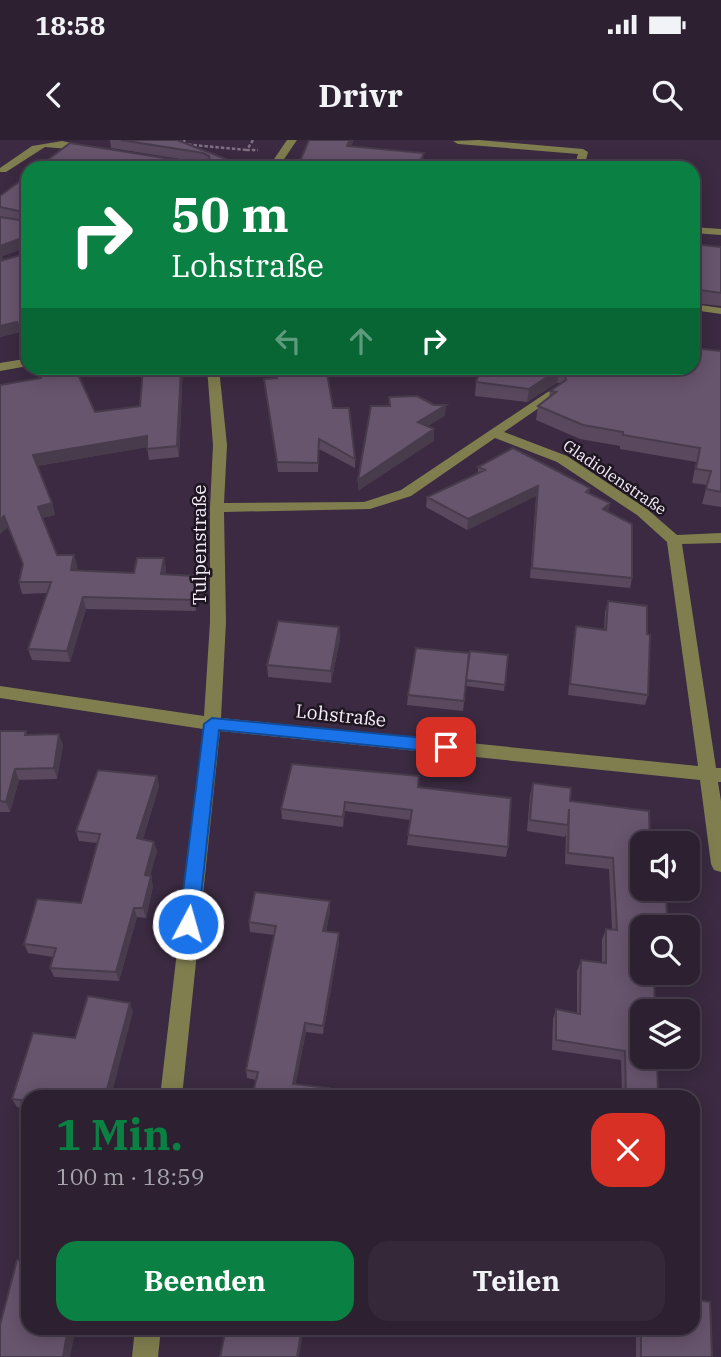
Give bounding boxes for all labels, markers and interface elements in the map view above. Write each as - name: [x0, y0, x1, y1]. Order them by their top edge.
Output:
- text: 18:58: [35, 8, 105, 42]
- text: Drivr: [318, 74, 403, 116]
- icon: back: [35, 76, 73, 114]
- icon: search: [648, 76, 686, 114]
- text: 50 m: [171, 182, 289, 245]
- icon: right: [56, 189, 147, 280]
- text: Lohstraße: [171, 244, 324, 286]
- icon: left: [269, 322, 307, 360]
- icon: ahead: [342, 322, 380, 360]
- icon: right: [415, 322, 453, 360]
- street label: Gladiolenstraße: [559, 435, 671, 519]
- street label: Tulpenstraße: [187, 485, 211, 605]
- street label: Lohstraße: [295, 698, 387, 732]
- pin: [416, 717, 476, 777]
- icon: arrive: [427, 728, 465, 766]
- map controls: [630, 831, 700, 1069]
- button: sound: [630, 831, 700, 901]
- position arrow: [151, 887, 225, 961]
- button: search: [630, 915, 700, 985]
- button: layers: [630, 999, 700, 1069]
- text: 1 Min.: [56, 1107, 183, 1162]
- button: close: [591, 1113, 665, 1187]
- text: 100 m · 18:59: [56, 1161, 205, 1191]
- button: Beenden: [56, 1241, 354, 1321]
- button: Teilen: [368, 1241, 665, 1321]

